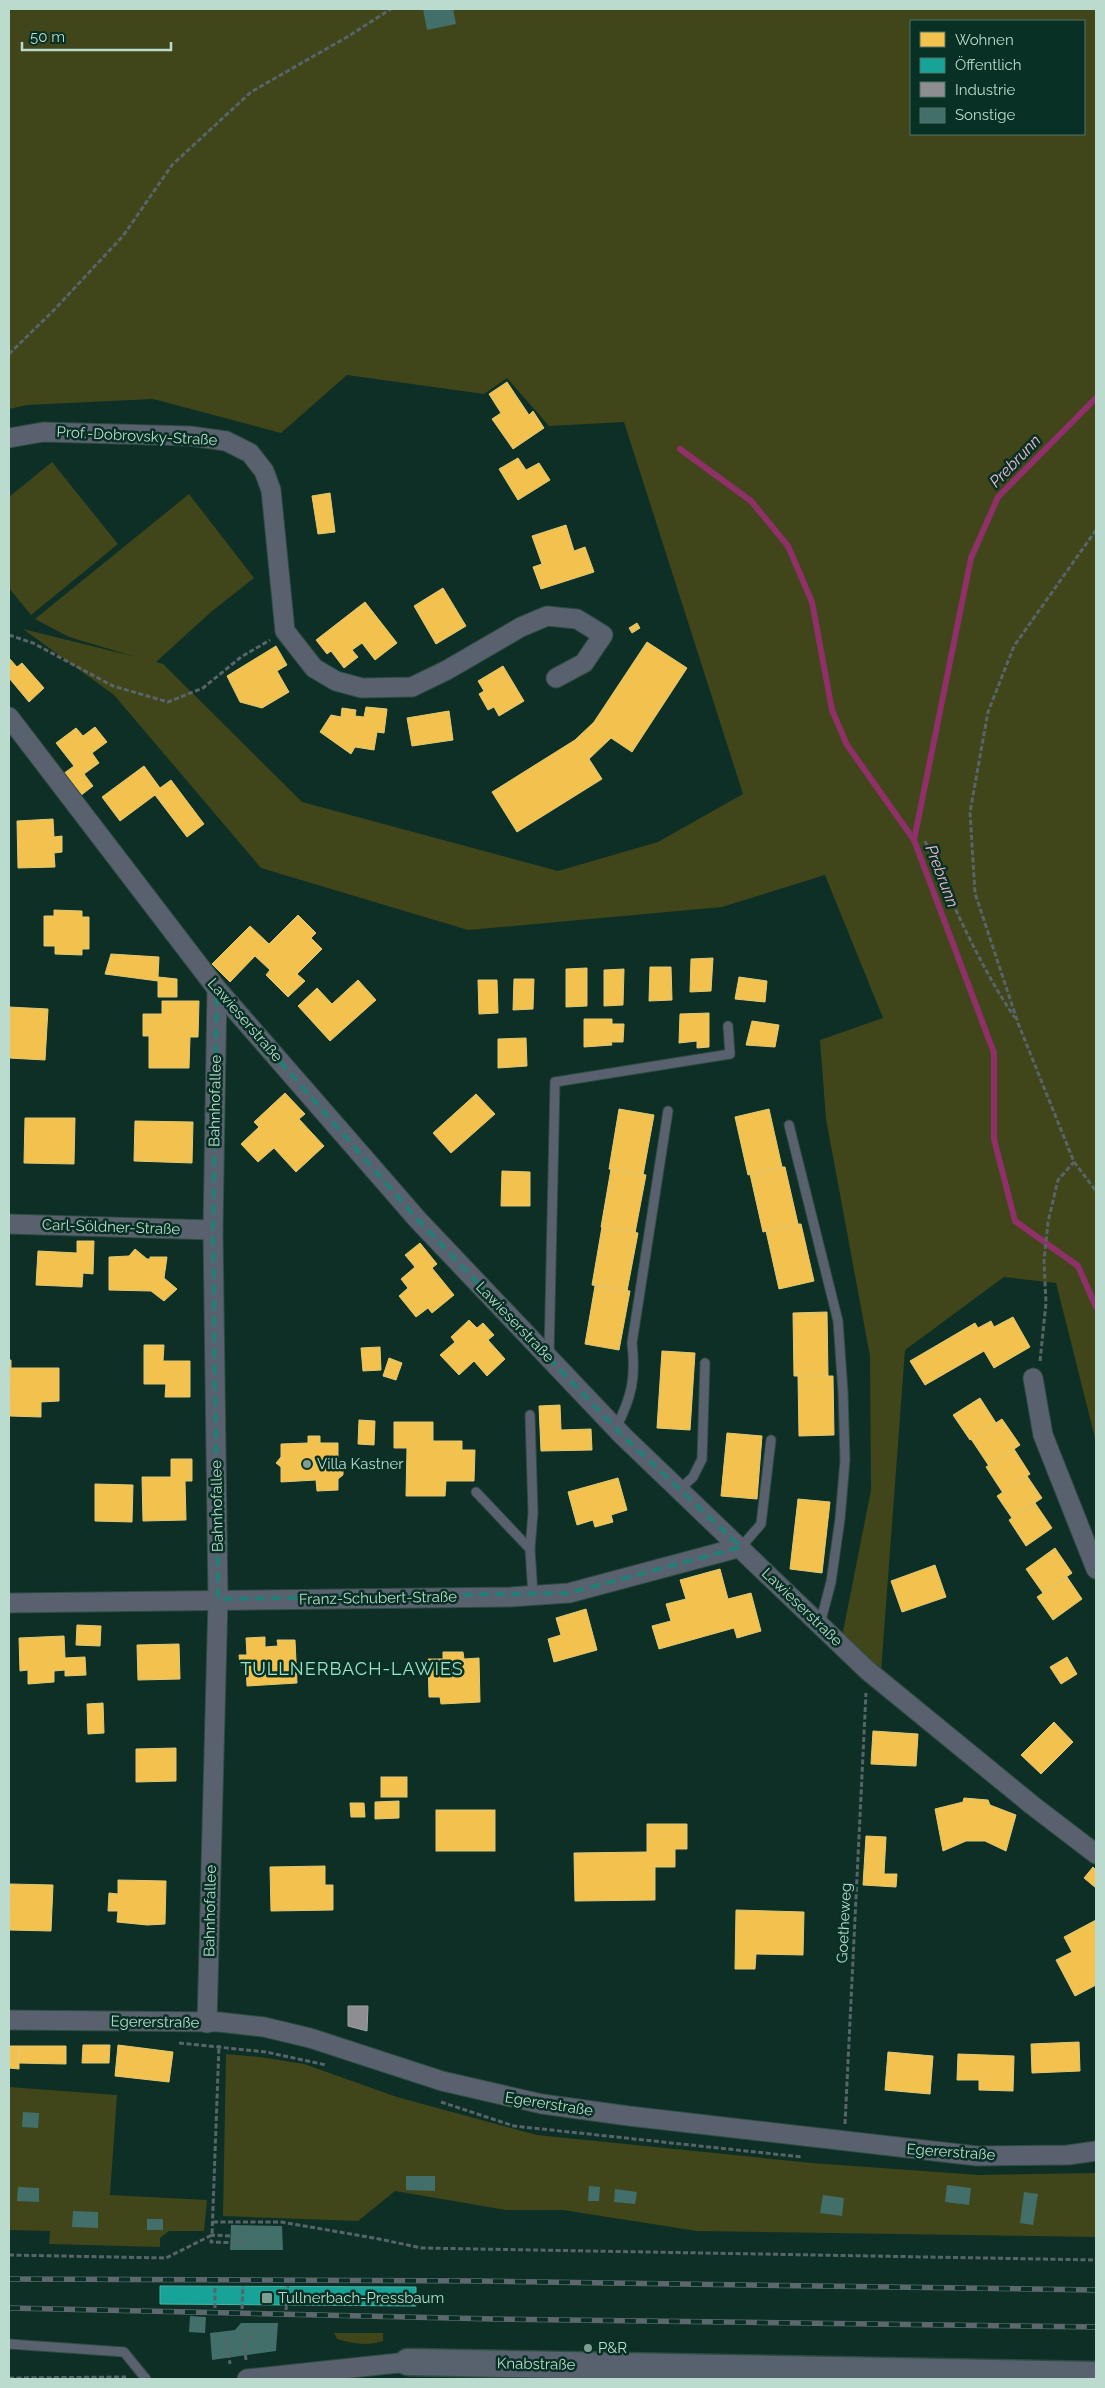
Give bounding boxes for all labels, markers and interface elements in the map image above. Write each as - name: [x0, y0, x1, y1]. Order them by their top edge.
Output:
- scale bar: [22, 20, 171, 52]
- legend: [910, 20, 1085, 135]
- text: 50 m: [30, 28, 65, 46]
- text: Wohnen: [955, 31, 1014, 49]
- text: Öffentlich: [955, 55, 1022, 74]
- text: Industrie: [955, 81, 1016, 99]
- text: Sonstige: [955, 106, 1016, 124]
- street label: Prof.-Dobrovsky-Straße: [56, 423, 218, 449]
- water label: Prebrunn: [985, 431, 1045, 491]
- water label: Prebrunn: [921, 842, 963, 910]
- street label: Lawieserstraße: [204, 974, 286, 1066]
- street label: Bahnhofallee: [205, 1055, 225, 1147]
- street label: Carl-Söldner-Straße: [42, 1216, 181, 1238]
- street label: Lawieserstraße: [472, 1278, 558, 1366]
- place label: Villa Kastner: [317, 1455, 404, 1473]
- marker: Villa Kastner: [301, 1458, 313, 1470]
- street label: Bahnhofallee: [207, 1460, 227, 1552]
- street label: Lawieserstraße: [758, 1564, 846, 1650]
- street label: Franz-Schubert-Straße: [299, 1588, 457, 1608]
- district label: TULLNERBACH-LAWIES: [240, 1658, 464, 1679]
- street label: Bahnhofallee: [200, 1865, 220, 1957]
- street label: Goetheweg: [833, 1882, 855, 1964]
- street label: Egererstraße: [110, 2012, 200, 2032]
- street label: Egererstraße: [504, 2088, 594, 2120]
- street label: Egererstraße: [906, 2140, 996, 2164]
- place label: Tullnerbach-Pressbaum: [278, 2289, 444, 2307]
- marker: Tullnerbach-Pressbaum: [260, 2291, 274, 2305]
- place label: P&R: [598, 2339, 627, 2357]
- marker: P&R: [582, 2342, 594, 2354]
- street label: Knabstraße: [497, 2354, 576, 2374]

